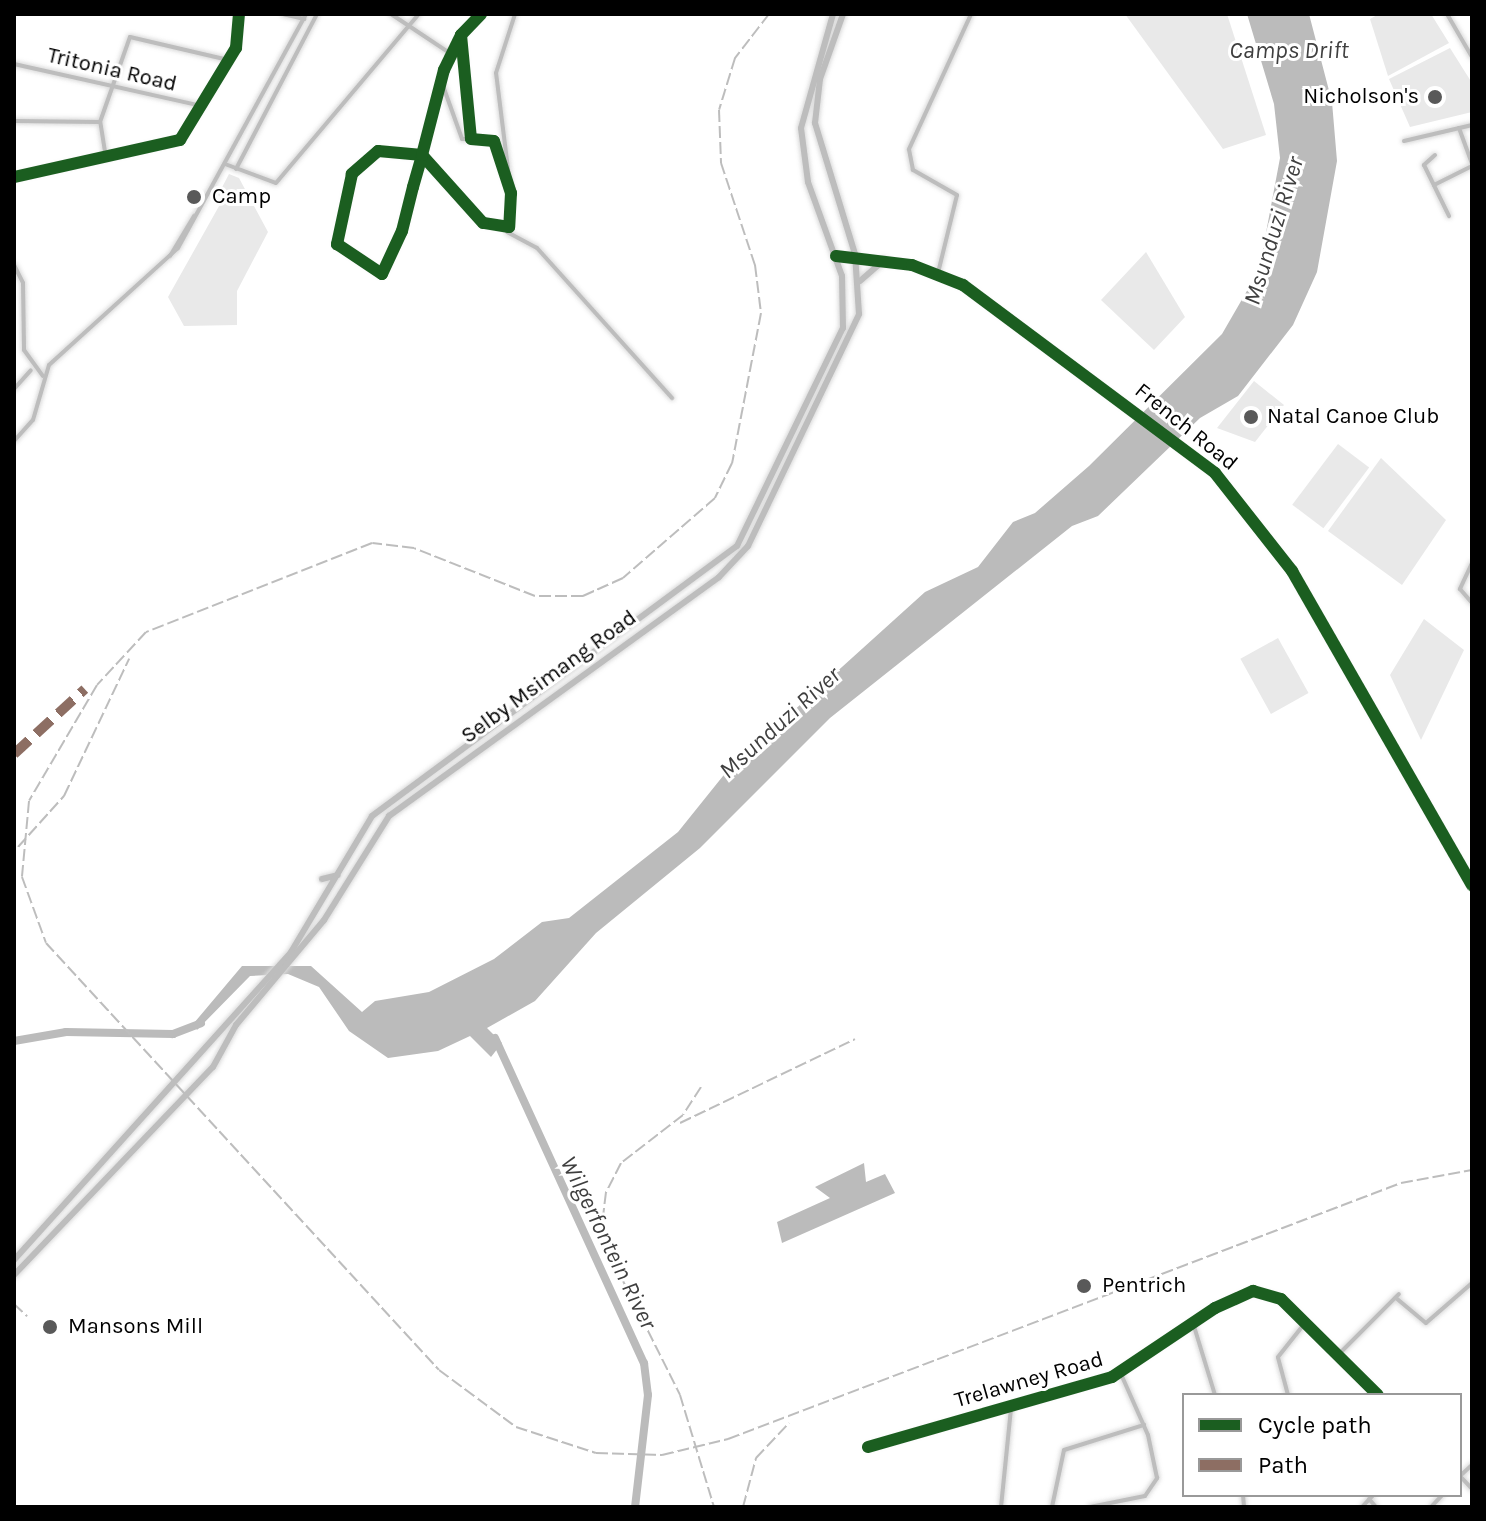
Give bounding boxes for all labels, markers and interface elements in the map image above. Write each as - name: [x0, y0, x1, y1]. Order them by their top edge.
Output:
- water label: Camps Drift: [1229, 37, 1349, 65]
- street label: Tritonia Road: [45, 42, 179, 98]
- place label: Nicholson's: [1303, 84, 1419, 110]
- marker: Nicholson's: [1426, 88, 1444, 106]
- water label: Msunduzi River: [1238, 153, 1310, 309]
- place label: Camp: [212, 184, 271, 210]
- marker: Camp: [183, 186, 205, 208]
- street label: French Road: [1129, 378, 1243, 476]
- place label: Natal Canoe Club: [1267, 404, 1439, 430]
- marker: Natal Canoe Club: [1242, 408, 1260, 426]
- street label: Selby Msimang Road: [456, 605, 642, 749]
- water label: Msunduzi River: [713, 661, 847, 785]
- water label: Wilgerfontein River: [554, 1152, 662, 1334]
- place label: Pentrich: [1102, 1273, 1186, 1299]
- marker: Pentrich: [1073, 1275, 1095, 1297]
- place label: Mansons Mill: [68, 1314, 203, 1340]
- marker: Mansons Mill: [39, 1316, 61, 1338]
- street label: Trelawney Road: [952, 1346, 1106, 1414]
- legend: [1182, 1393, 1462, 1497]
- text: Cycle path: [1258, 1411, 1372, 1439]
- text: Path: [1258, 1451, 1308, 1479]

